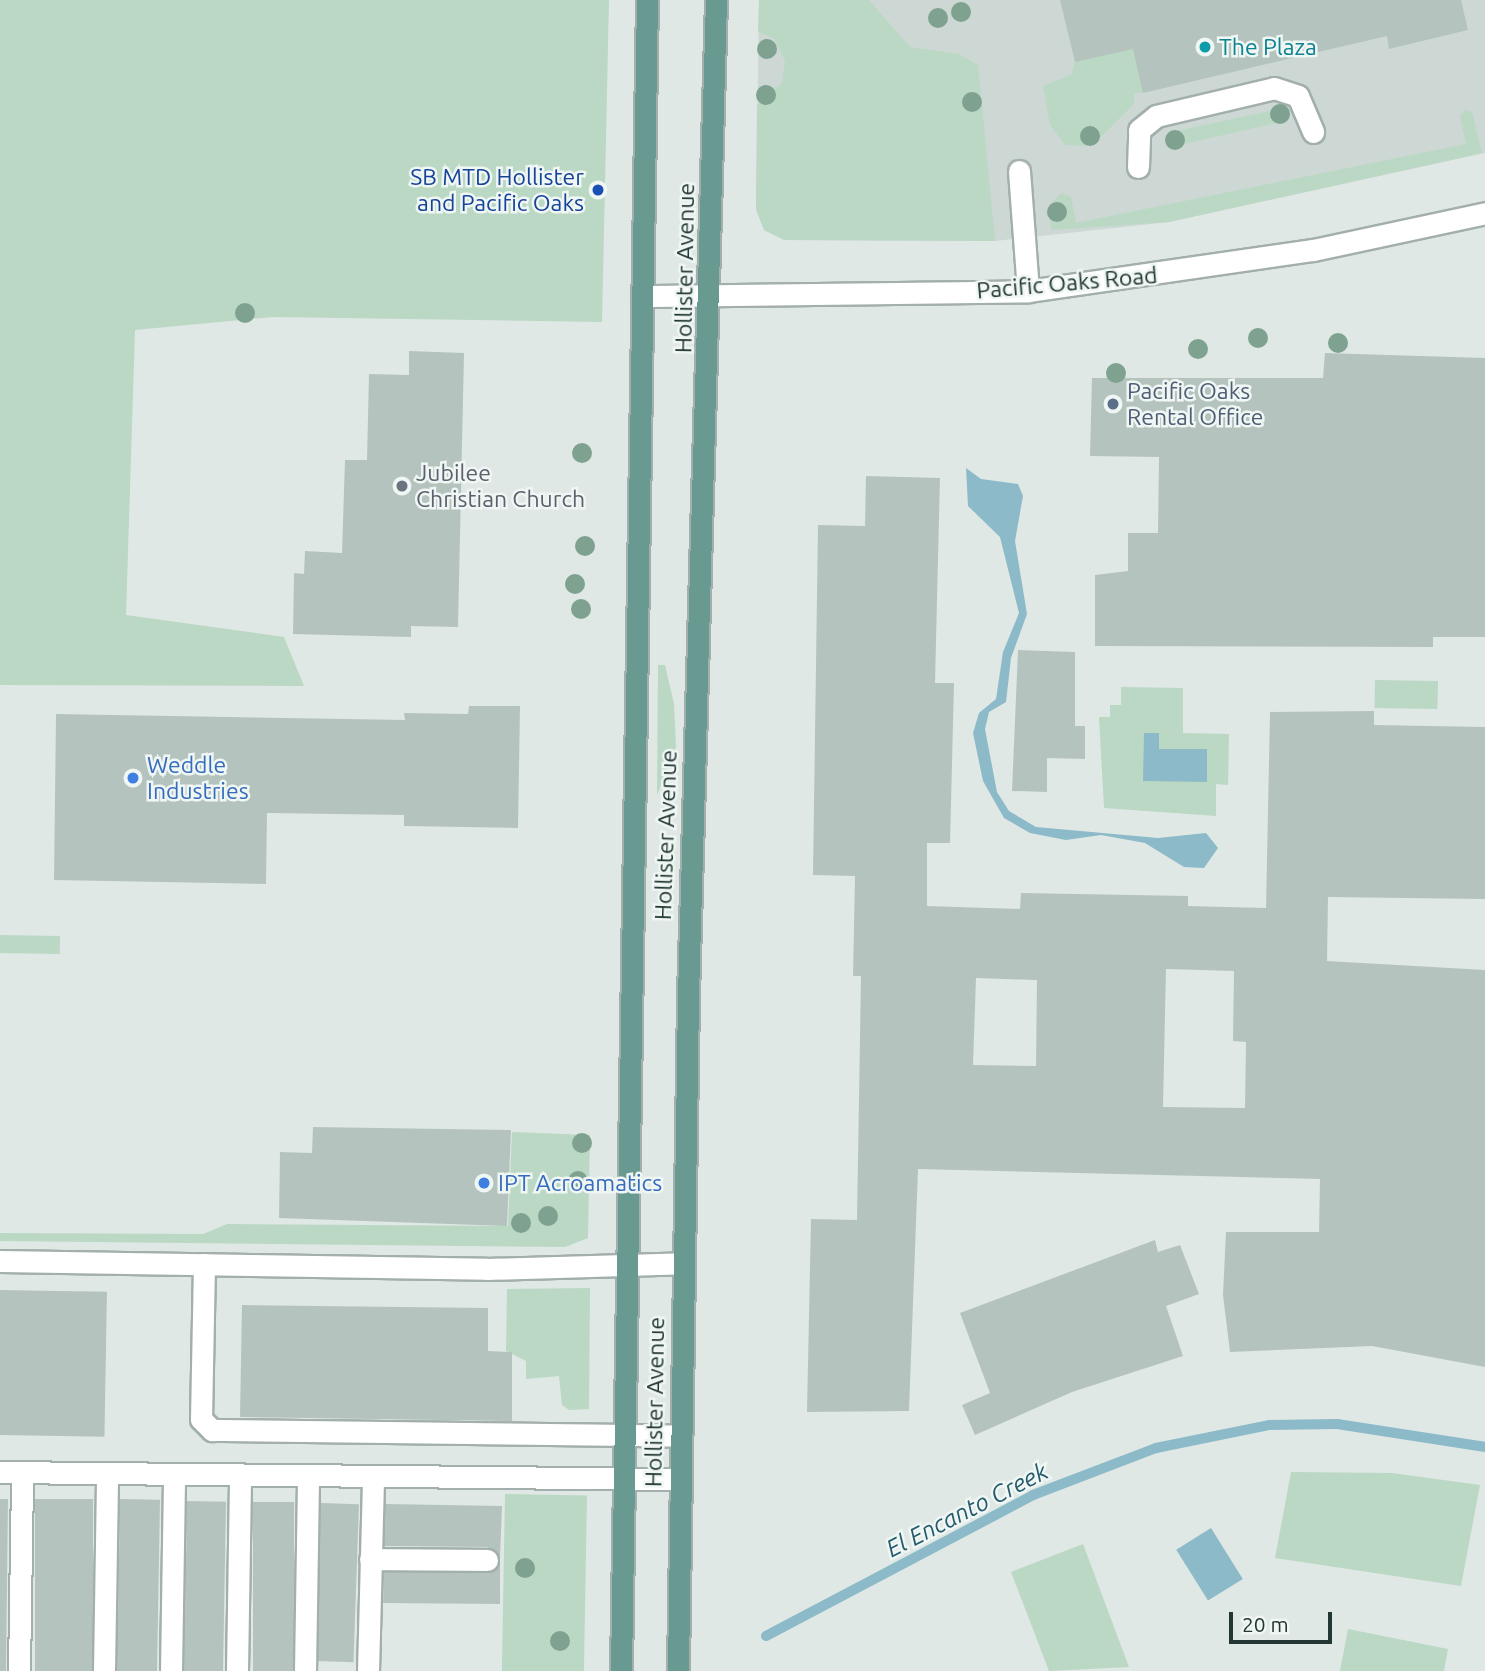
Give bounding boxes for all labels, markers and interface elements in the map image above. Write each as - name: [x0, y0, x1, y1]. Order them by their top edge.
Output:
- place label: The Plaza: [1219, 33, 1317, 61]
- marker: The Plaza: [1197, 39, 1213, 55]
- place label: SB MTD Hollister and Pacific Oaks: [410, 163, 584, 217]
- marker: SB MTD Hollister and Pacific Oaks: [590, 182, 606, 198]
- street label: Hollister Avenue: [670, 183, 700, 353]
- street label: Pacific Oaks Road: [975, 261, 1159, 305]
- place label: Pacific Oaks Rental Office: [1127, 377, 1264, 431]
- marker: Pacific Oaks Rental Office: [1105, 396, 1121, 412]
- place label: Jubilee Christian Church: [416, 459, 585, 513]
- marker: Jubilee Christian Church: [394, 478, 410, 494]
- street label: Hollister Avenue: [649, 749, 683, 921]
- place label: Weddle Industries: [147, 751, 249, 805]
- marker: Weddle Industries: [125, 770, 141, 786]
- place label: IPT Acroamatics: [498, 1169, 662, 1197]
- marker: IPT Acroamatics: [476, 1175, 492, 1191]
- street label: Hollister Avenue: [640, 1317, 670, 1487]
- water label: El Encanto Creek: [881, 1457, 1053, 1563]
- scale bar: [1233, 1598, 1336, 1642]
- text: 20 m: [1242, 1612, 1289, 1636]

